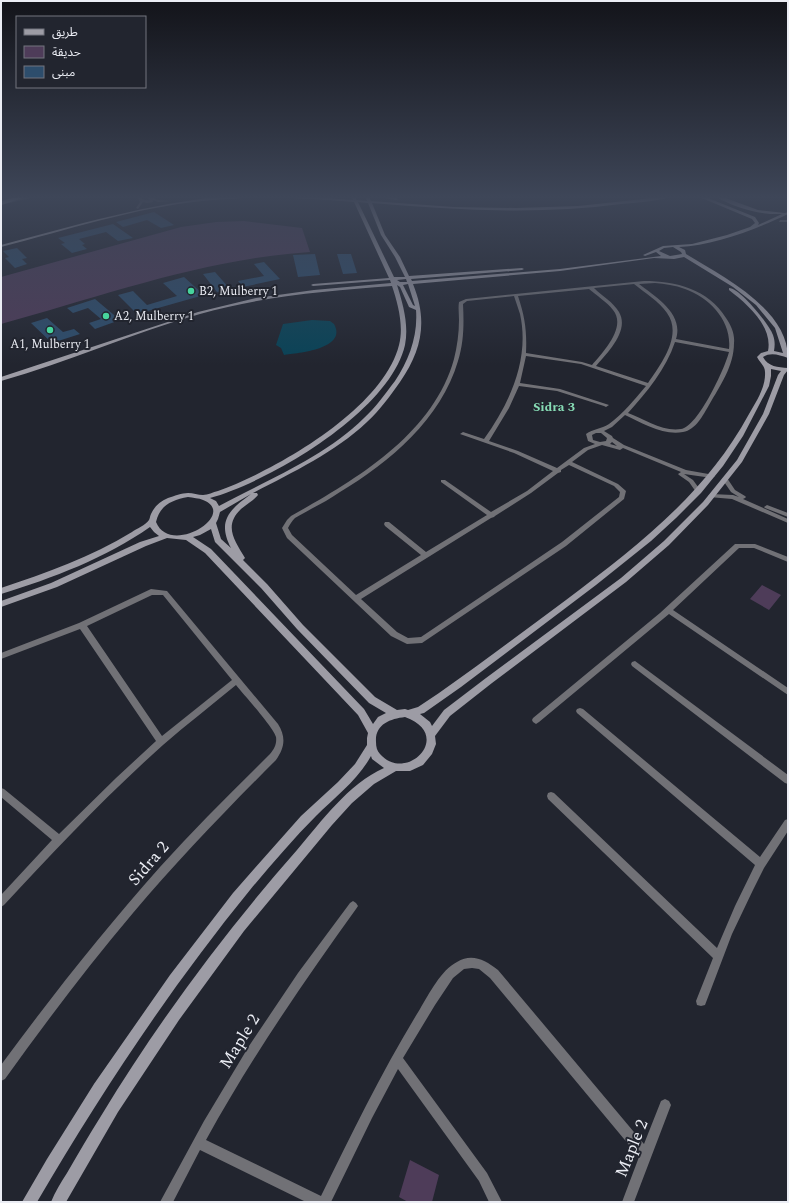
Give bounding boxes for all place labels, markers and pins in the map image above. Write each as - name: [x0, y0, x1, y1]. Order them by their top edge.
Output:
- place label: B2, Mulberry 1: [199, 282, 278, 301]
- marker: B2, Mulberry 1: [186, 286, 196, 296]
- place label: A2, Mulberry 1: [114, 307, 194, 326]
- marker: A2, Mulberry 1: [101, 311, 111, 321]
- marker: A1, Mulberry 1: [45, 325, 55, 335]
- place label: A1, Mulberry 1: [10, 335, 90, 354]

